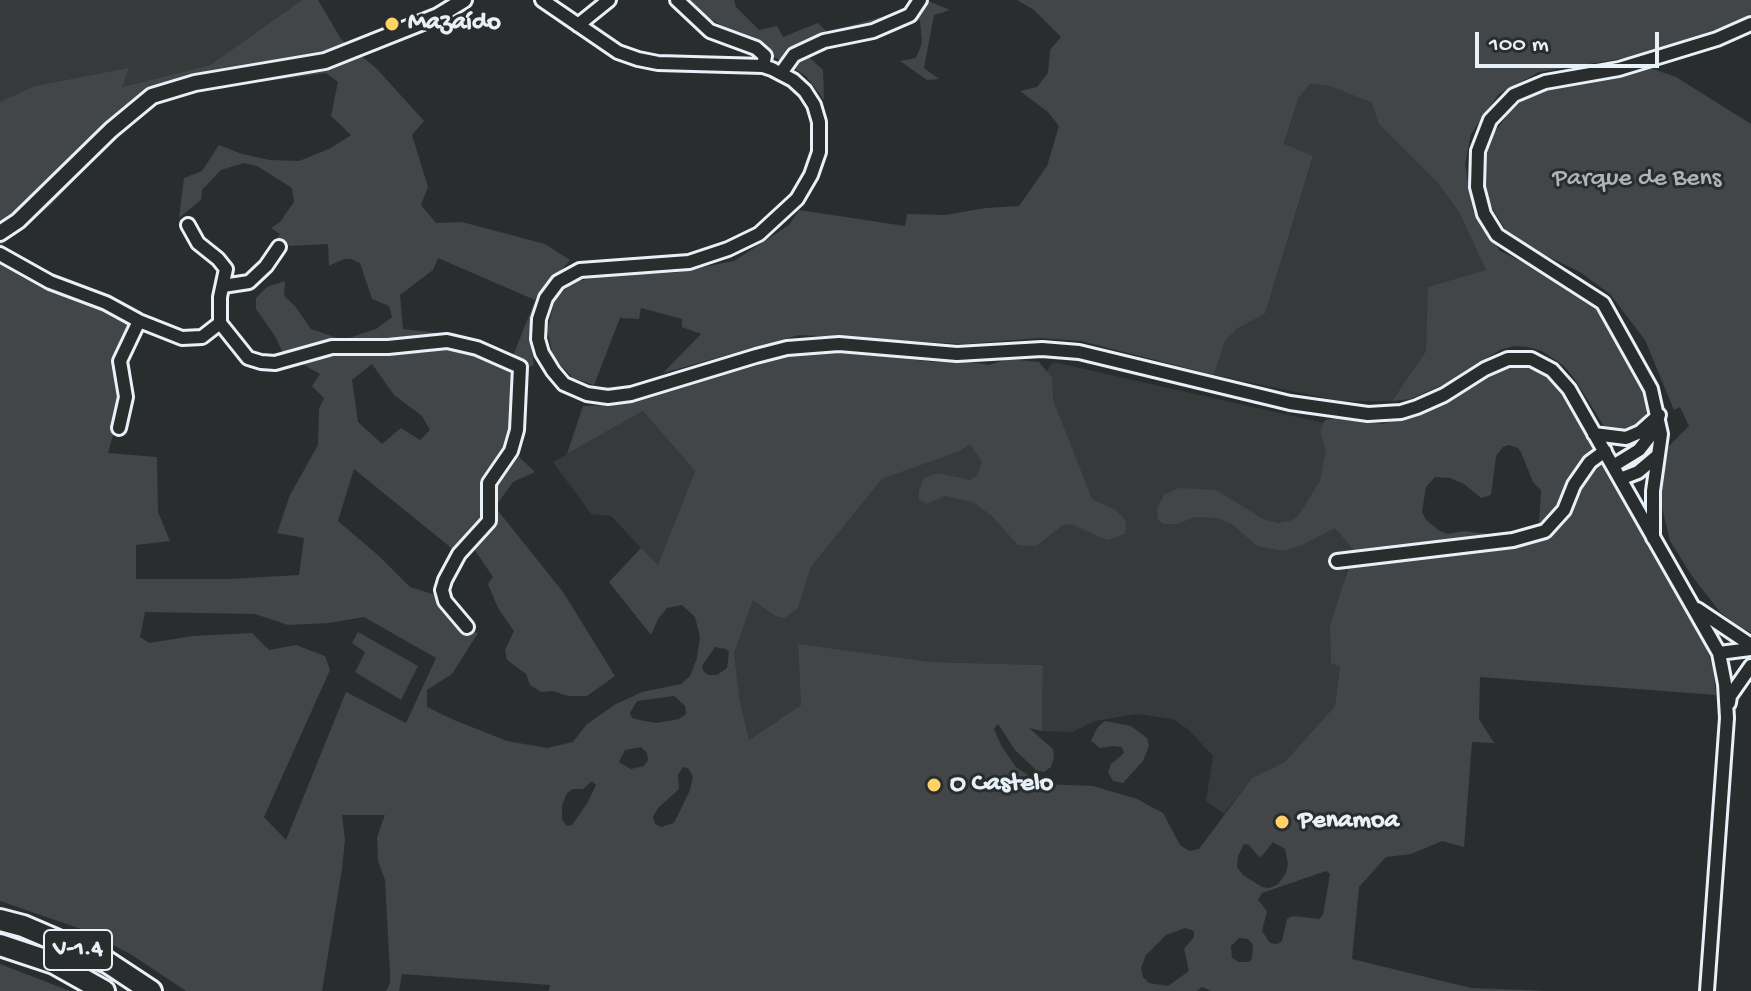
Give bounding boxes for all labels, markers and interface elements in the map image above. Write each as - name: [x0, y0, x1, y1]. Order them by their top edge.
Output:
- place label: Mazaído: [408, 8, 501, 40]
- marker: Mazaído: [383, 15, 401, 33]
- scale bar: [1479, 16, 1663, 66]
- text: 100 m: [1489, 31, 1549, 60]
- park label: Parque de Bens: [1553, 164, 1721, 196]
- place label: O Castelo: [950, 769, 1053, 801]
- marker: O Castelo: [925, 776, 943, 794]
- place label: Penamoa: [1298, 806, 1399, 838]
- marker: Penamoa: [1273, 813, 1291, 831]
- road number: V-1.4: [44, 930, 112, 970]

